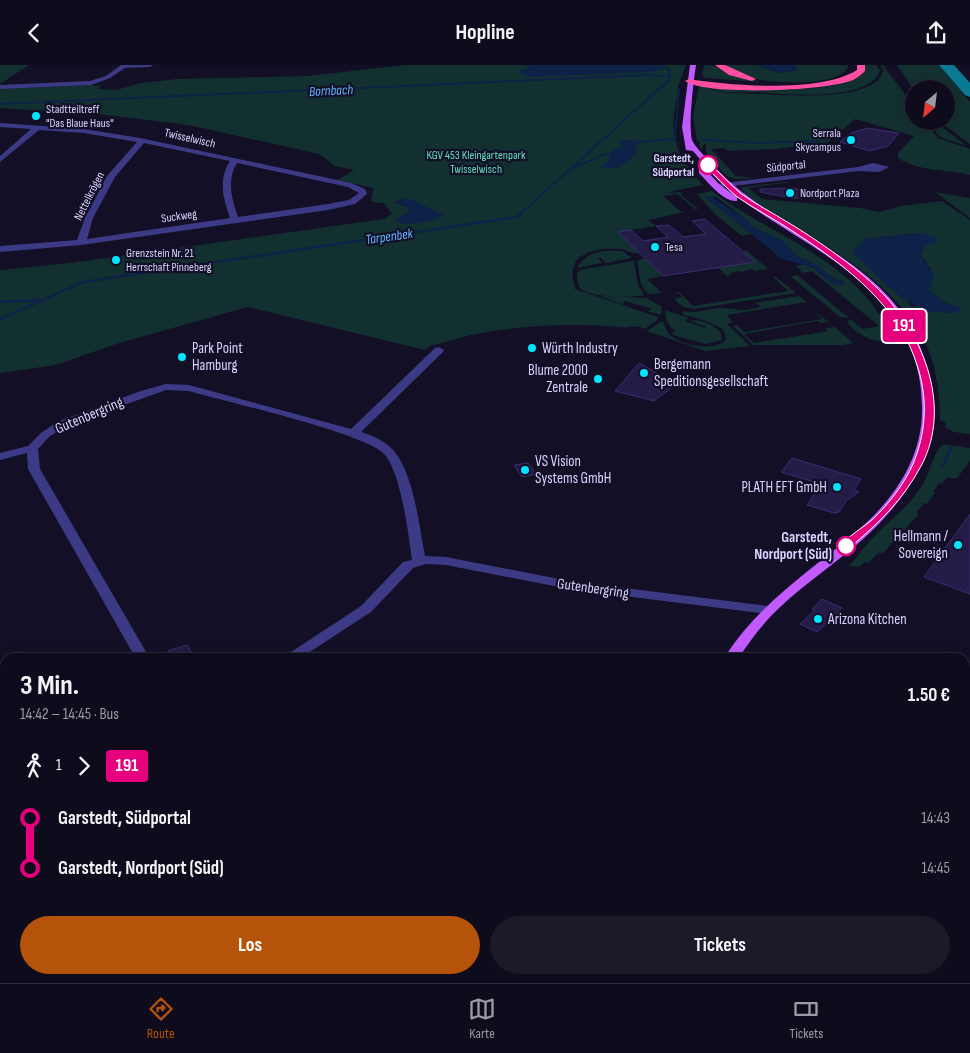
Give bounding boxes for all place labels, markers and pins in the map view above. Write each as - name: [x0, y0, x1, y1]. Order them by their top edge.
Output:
- place label: Stadtteiltreff "Das Blaue Haus": [46, 102, 114, 131]
- marker: Stadtteiltreff "Das Blaue Haus": [30, 110, 42, 122]
- place label: Serrala Skycampus: [795, 126, 841, 155]
- marker: Serrala Skycampus: [845, 134, 857, 146]
- place label: Garstedt, Südportal: [652, 151, 694, 180]
- marker: Garstedt, Südportal: [698, 155, 718, 175]
- place label: Nordport Plaza: [800, 186, 860, 201]
- marker: Nordport Plaza: [784, 187, 796, 199]
- place label: Tesa: [665, 240, 683, 255]
- marker: Tesa: [649, 241, 661, 253]
- place label: Grenzstein Nr. 21 Herrschaft Pinneberg: [126, 246, 212, 275]
- marker: Grenzstein Nr. 21 Herrschaft Pinneberg: [110, 254, 122, 266]
- place label: Park Point Hamburg: [192, 339, 243, 375]
- place label: Würth Industry: [542, 339, 618, 358]
- marker: Würth Industry: [526, 342, 538, 354]
- marker: Park Point Hamburg: [176, 351, 188, 363]
- place label: Bergemann Speditionsgesellschaft: [654, 355, 769, 391]
- place label: Blume 2000 Zentrale: [528, 361, 588, 397]
- marker: Bergemann Speditionsgesellschaft: [638, 367, 650, 379]
- marker: Blume 2000 Zentrale: [592, 373, 604, 385]
- place label: VS Vision Systems GmbH: [535, 452, 611, 488]
- marker: VS Vision Systems GmbH: [519, 464, 531, 476]
- place label: PLATH EFT GmbH: [742, 478, 827, 497]
- marker: PLATH EFT GmbH: [831, 481, 843, 493]
- place label: Hellmann / Sovereign: [894, 527, 949, 563]
- place label: Garstedt, Nordport (Süd): [754, 528, 832, 564]
- marker: Garstedt, Nordport (Süd): [836, 536, 856, 556]
- marker: Hellmann / Sovereign: [952, 539, 964, 551]
- place label: Arizona Kitchen: [827, 610, 907, 629]
- marker: Arizona Kitchen: [812, 613, 824, 625]

